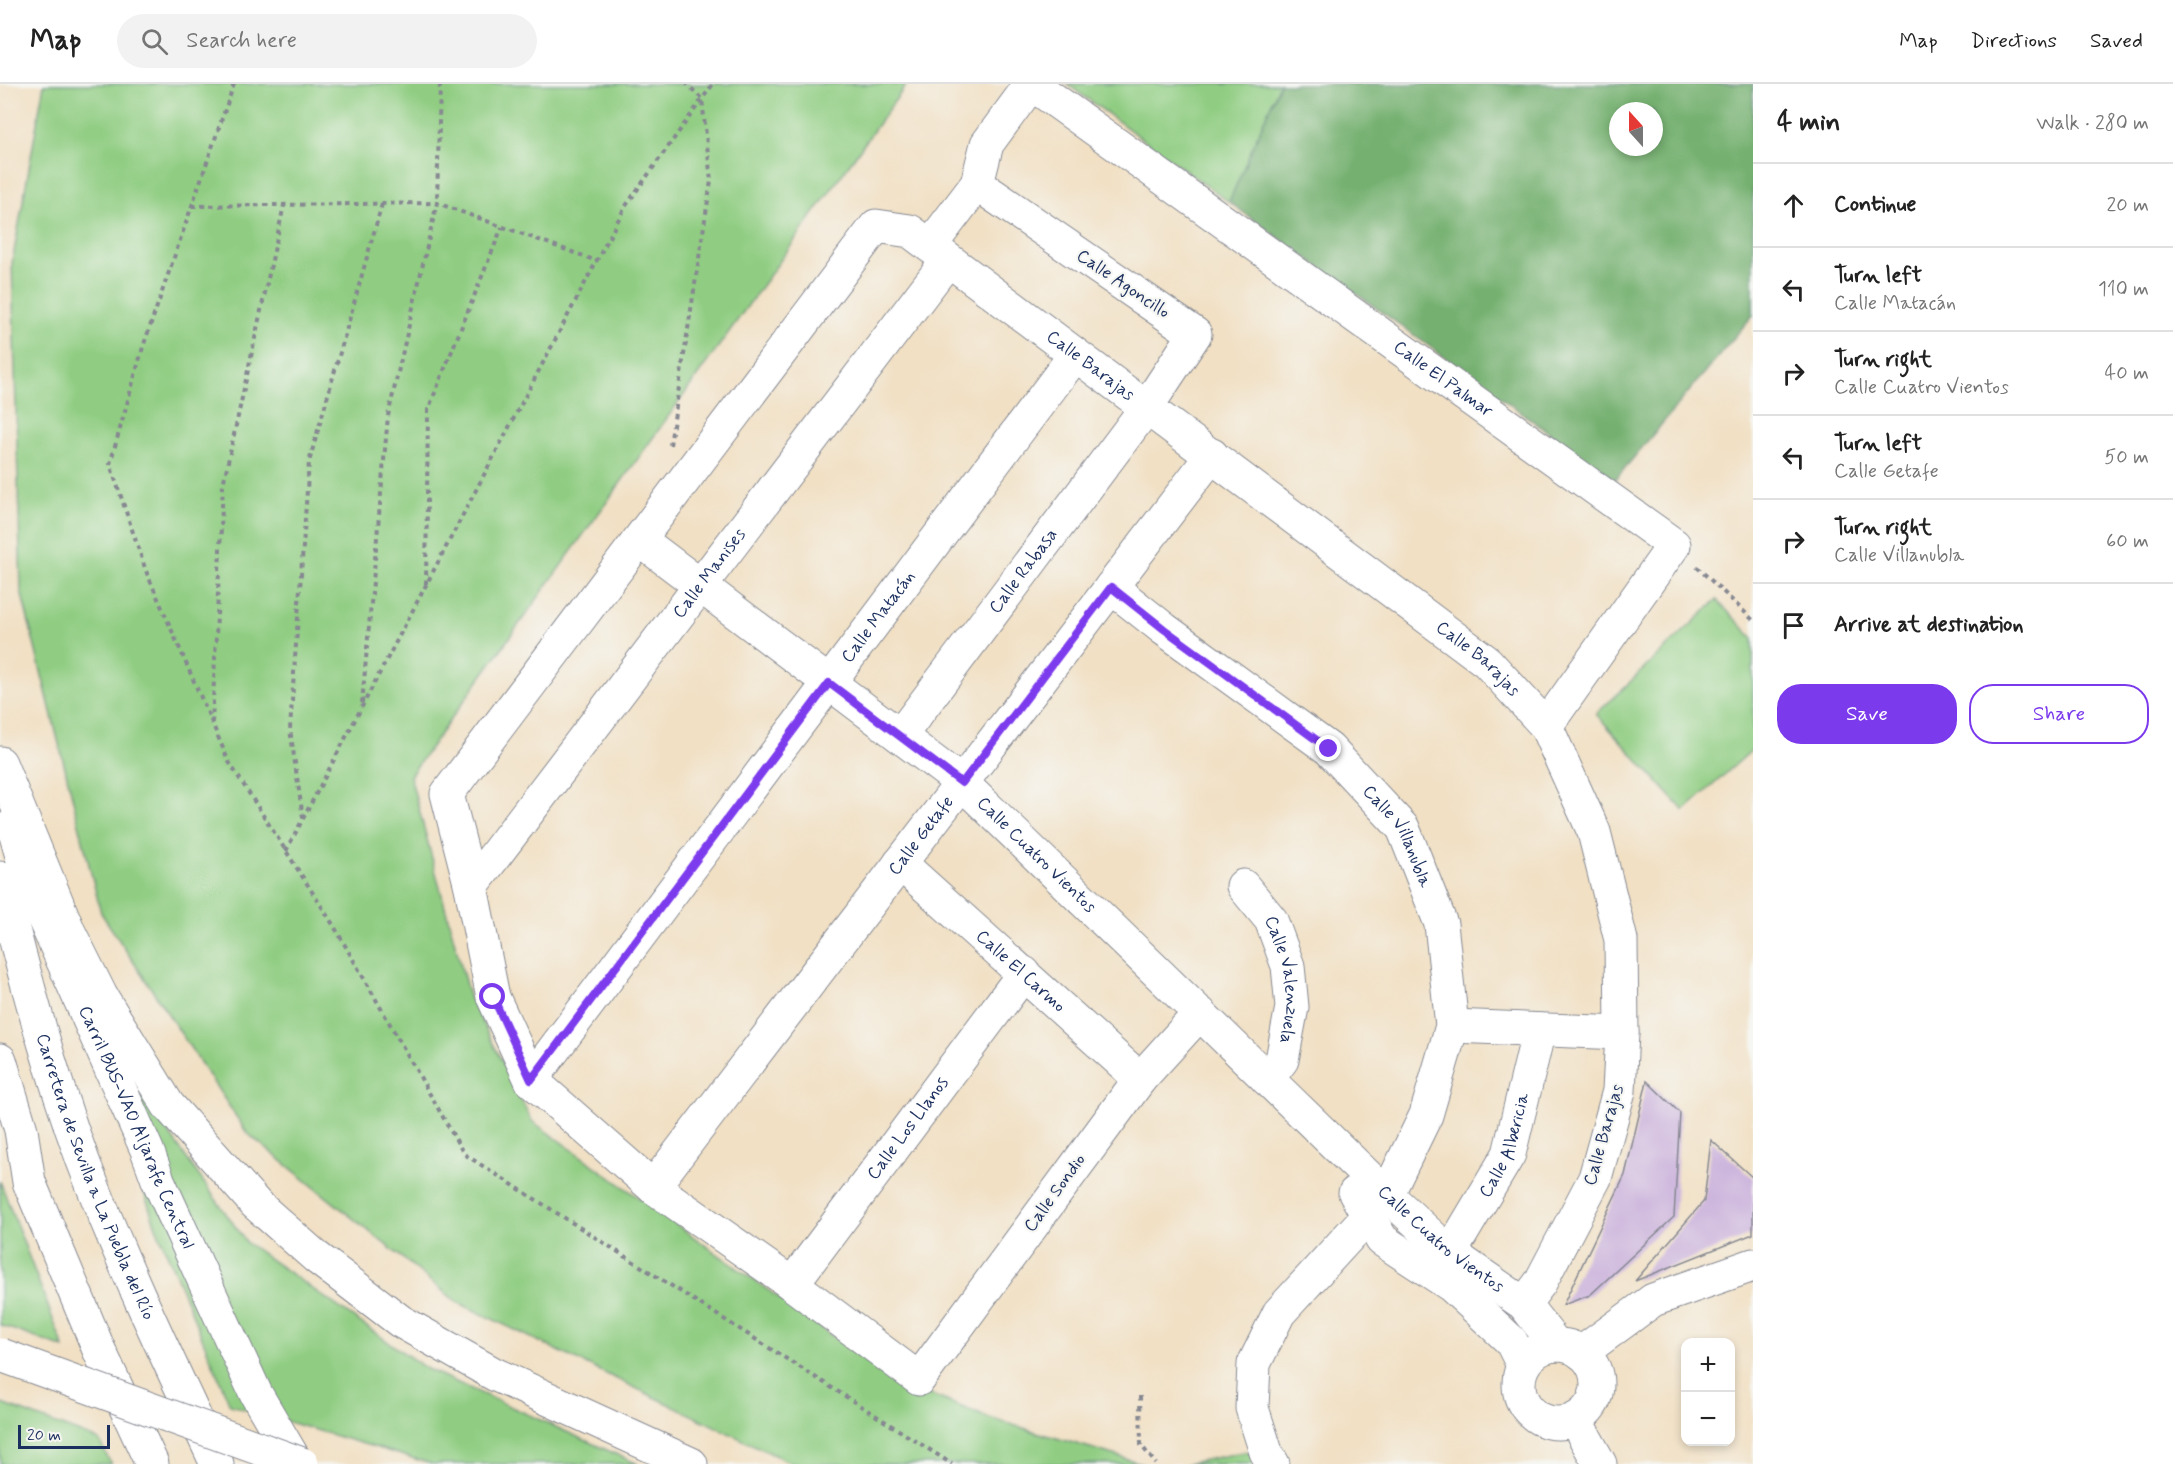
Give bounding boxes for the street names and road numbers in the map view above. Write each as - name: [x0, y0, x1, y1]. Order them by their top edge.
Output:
- street label: Calle Agoncillo: [1072, 244, 1175, 324]
- street label: Calle Barajas: [1041, 325, 1139, 407]
- street label: Calle El Palmar: [1388, 335, 1498, 423]
- street label: Calle Manises: [667, 523, 752, 623]
- street label: Calle Rabasa: [984, 524, 1063, 619]
- street label: Calle Matacán: [836, 566, 921, 668]
- street label: Calle Barajas: [1431, 616, 1525, 702]
- street label: Calle Villanubla: [1357, 780, 1437, 891]
- street label: Calle Getafe: [883, 791, 959, 880]
- street label: Calle Cuatro Vientos: [971, 792, 1101, 919]
- street label: Calle Valenzuela: [1259, 913, 1304, 1046]
- street label: Calle El Carmo: [970, 925, 1071, 1018]
- street label: Carril BUS-VAO Aljarafe Central: [72, 1002, 200, 1253]
- street label: Carretera de Sevilla a La Puebla del Río: [30, 1031, 160, 1324]
- street label: Calle Los Llanos: [862, 1072, 954, 1185]
- street label: Calle Barajas: [1578, 1082, 1630, 1188]
- street label: Calle Albericia: [1474, 1090, 1535, 1202]
- street label: Calle Sondio: [1018, 1149, 1092, 1237]
- street label: Calle Cuatro Vientos: [1372, 1180, 1509, 1299]

